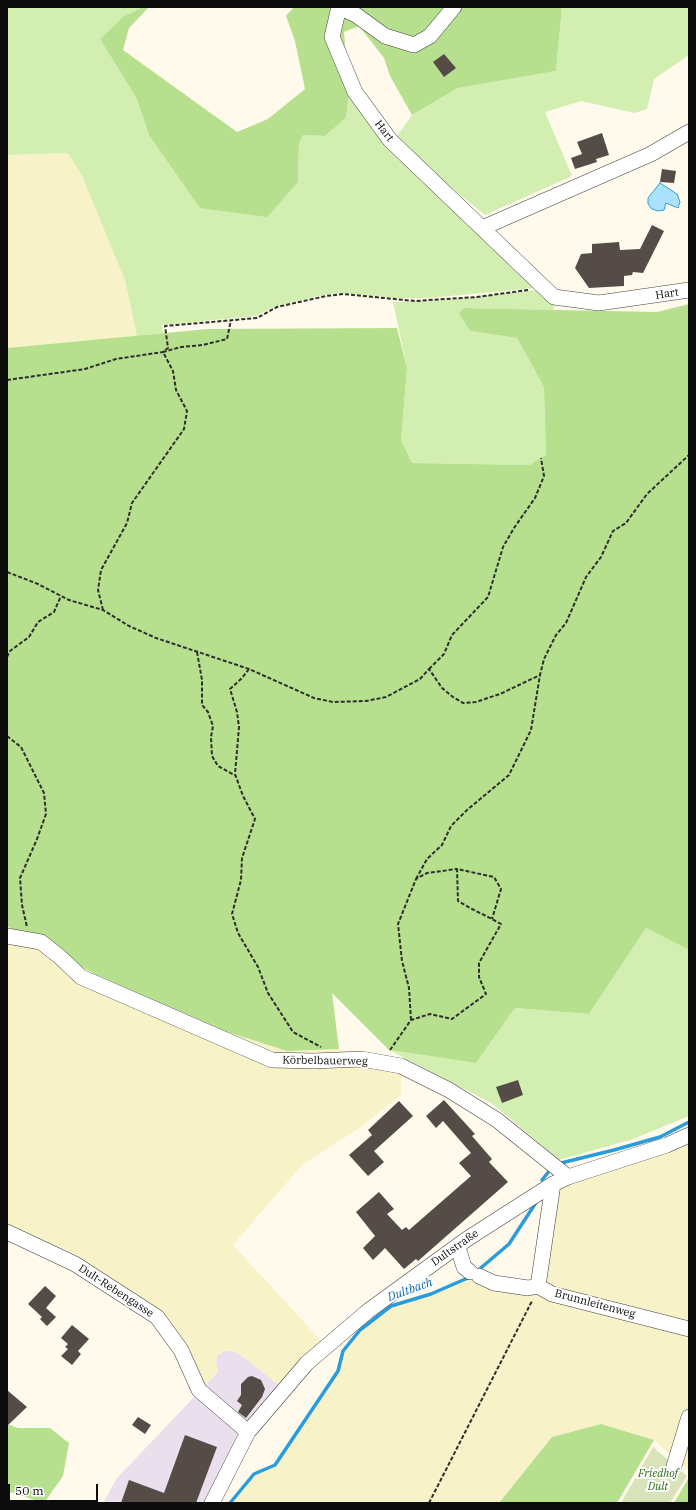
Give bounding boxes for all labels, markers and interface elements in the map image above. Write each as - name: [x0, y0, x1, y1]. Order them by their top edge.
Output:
- street label: Hart: [372, 118, 396, 144]
- street label: Hart: [654, 286, 680, 302]
- street label: Körbelbauerweg: [282, 1054, 368, 1068]
- street label: Dultstraße: [429, 1227, 481, 1269]
- street label: Dult-Rebengasse: [76, 1262, 156, 1320]
- water label: Dultbach: [386, 1275, 434, 1305]
- street label: Brunnleitenweg: [553, 1287, 637, 1321]
- park label: Friedhof Dult: [638, 1467, 678, 1493]
- scale bar: [10, 1476, 100, 1502]
- text: 50 m: [15, 1483, 44, 1498]

